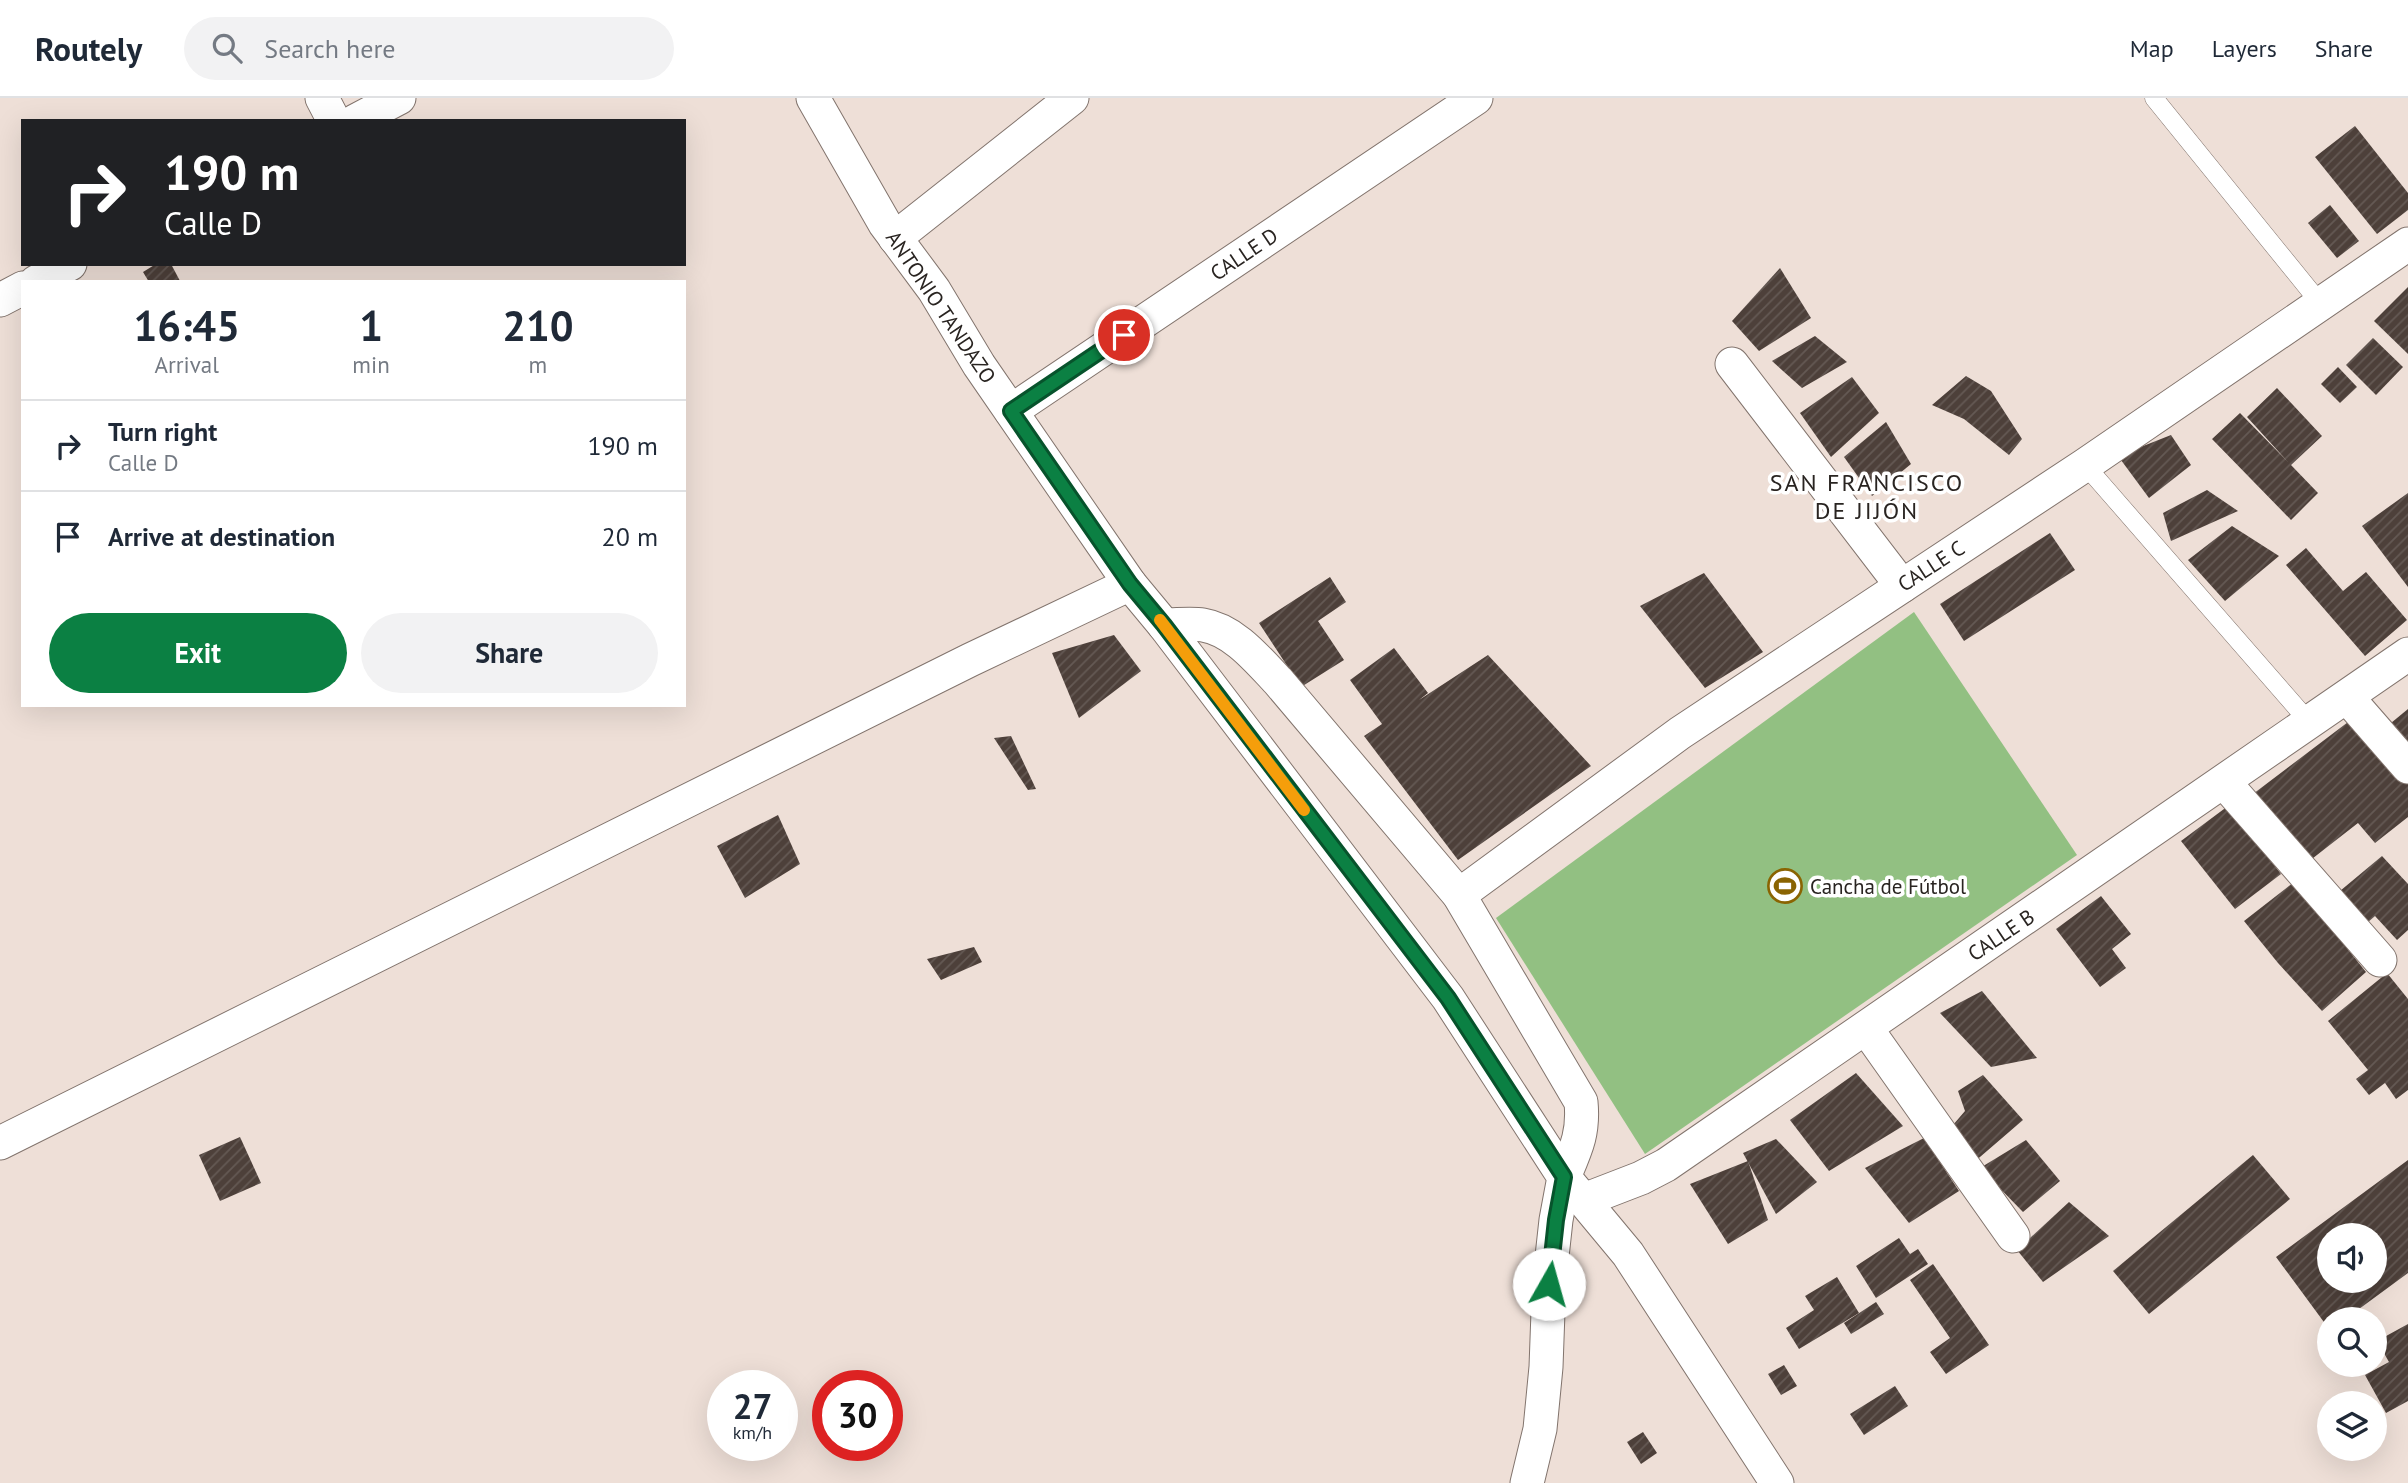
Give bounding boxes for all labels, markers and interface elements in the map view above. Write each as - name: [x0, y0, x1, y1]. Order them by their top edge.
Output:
- search box: [184, 17, 674, 80]
- text: Routely: [35, 27, 142, 70]
- icon: search: [208, 29, 246, 67]
- text: Search here: [264, 32, 395, 65]
- text: Map: [2130, 33, 2174, 64]
- text: Layers: [2212, 33, 2277, 64]
- text: Share: [2315, 33, 2373, 64]
- text: 190 m: [164, 140, 299, 204]
- icon: right: [49, 147, 140, 238]
- text: Calle D: [164, 202, 262, 244]
- street label: CALLE D: [1205, 222, 1283, 286]
- street label: ANTONIO TANDAZO: [880, 226, 1002, 388]
- text: 16:45: [133, 298, 240, 353]
- text: 1: [359, 298, 383, 353]
- text: 210: [502, 298, 574, 353]
- pin: [1094, 305, 1154, 365]
- icon: arrive: [1105, 316, 1143, 354]
- text: Arrival: [154, 350, 219, 379]
- text: min: [352, 350, 390, 379]
- text: m: [529, 350, 547, 379]
- text: Turn right: [108, 415, 217, 448]
- icon: right: [49, 427, 87, 465]
- text: 190 m: [587, 429, 658, 462]
- text: Calle D: [108, 448, 178, 477]
- district label: SAN FRANCISCO DE JIJÓN: [1770, 467, 1964, 526]
- icon: arrive: [49, 518, 87, 556]
- text: Arrive at destination: [108, 520, 335, 553]
- text: 20 m: [602, 520, 658, 553]
- street label: CALLE C: [1893, 534, 1969, 598]
- button: Exit: [49, 613, 347, 693]
- button: Share: [361, 613, 658, 693]
- sports icon: Cancha de Fútbol: [1766, 867, 1804, 905]
- place label: Cancha de Fútbol: [1810, 873, 1966, 900]
- street label: CALLE B: [1963, 903, 2039, 967]
- map controls: [2317, 1223, 2387, 1461]
- button: sound: [2317, 1223, 2387, 1293]
- position arrow: [1512, 1247, 1586, 1321]
- button: search: [2317, 1307, 2387, 1377]
- speed limit sign: 30: [812, 1370, 903, 1461]
- text: 27: [733, 1383, 772, 1429]
- button: layers: [2317, 1391, 2387, 1461]
- text: km/h: [733, 1421, 772, 1444]

